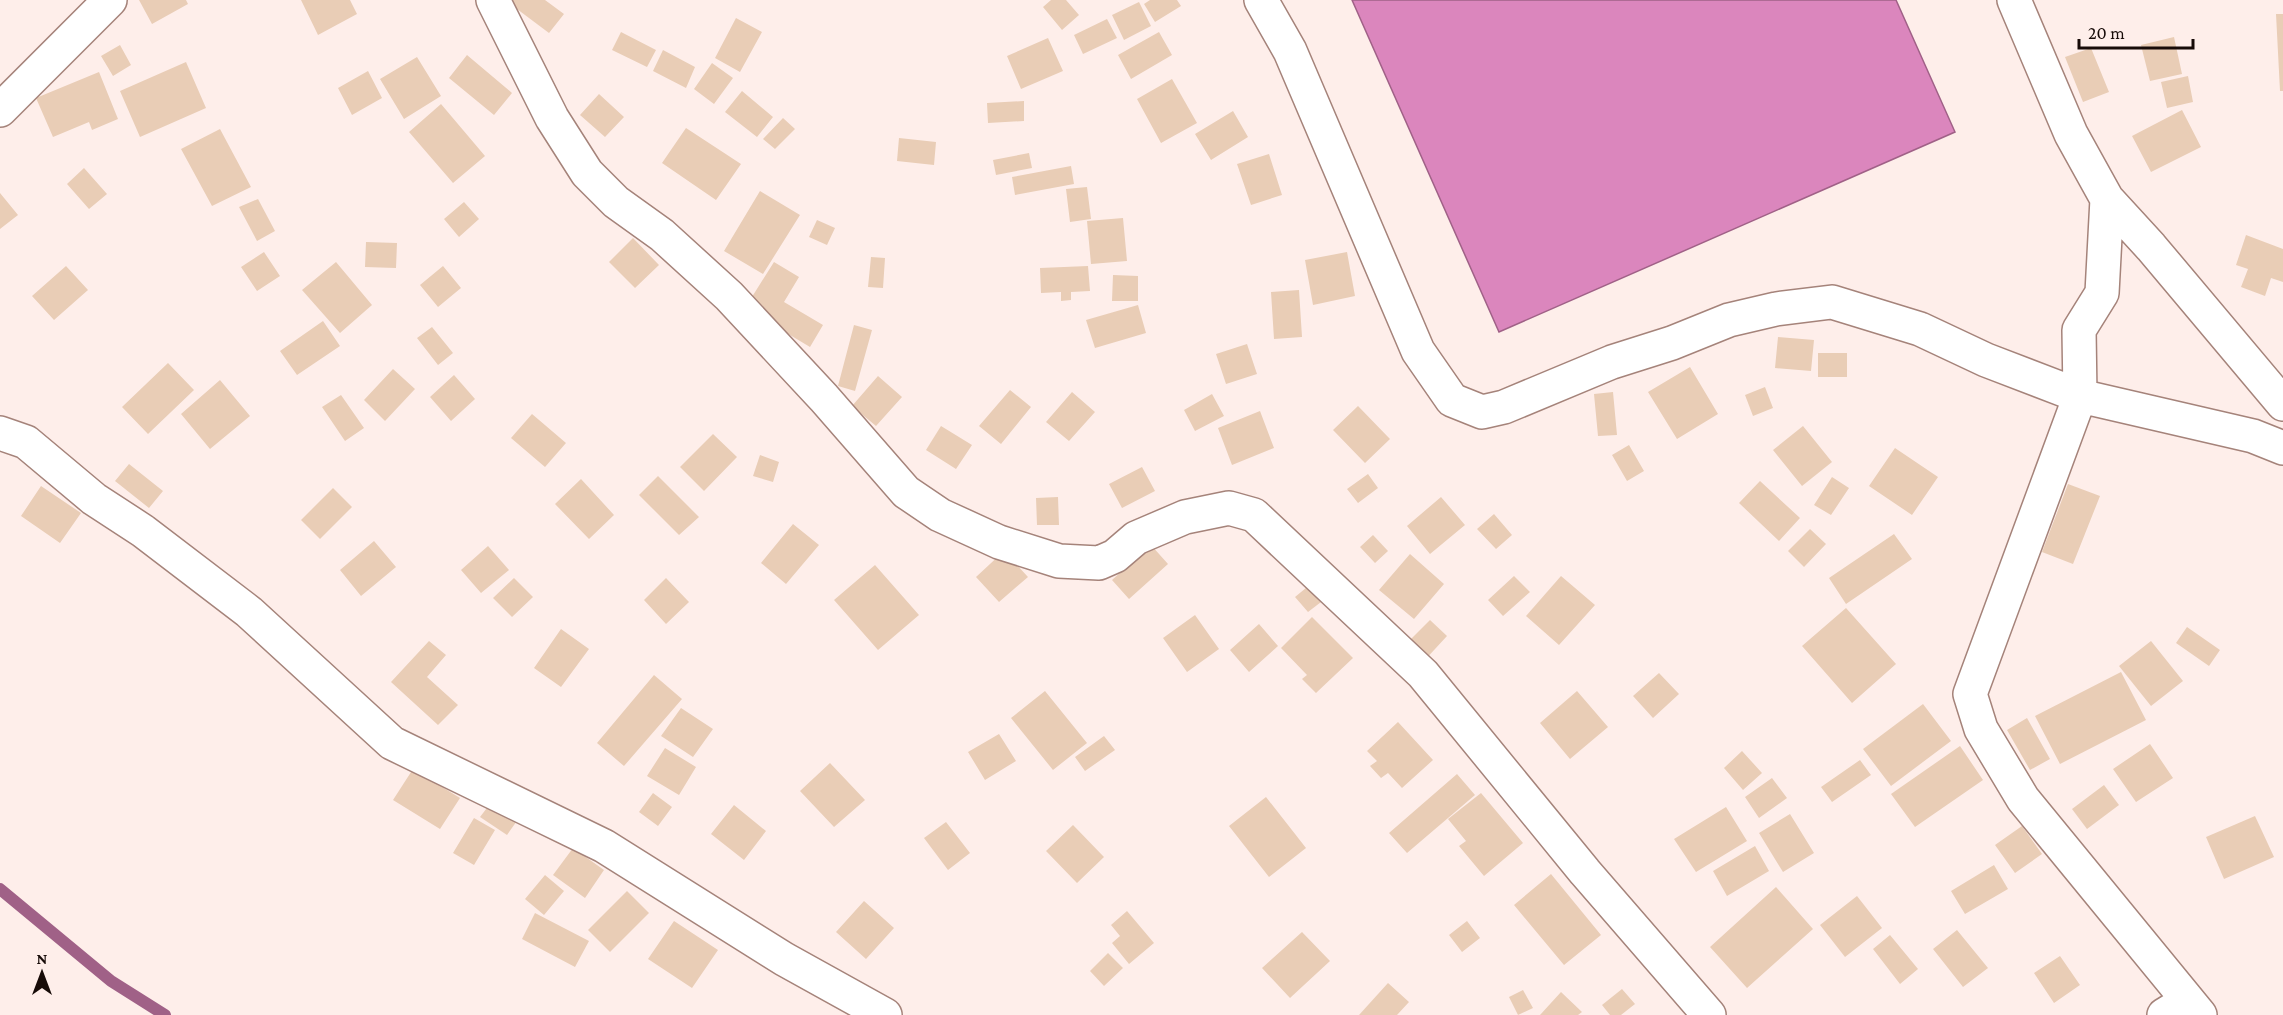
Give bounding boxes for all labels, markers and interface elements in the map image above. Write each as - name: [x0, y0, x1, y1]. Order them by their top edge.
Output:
- scale bar: [2079, 12, 2193, 50]
- text: 20 m: [2088, 23, 2125, 43]
- north arrow: [12, 943, 72, 1003]
- text: N: [37, 950, 48, 967]

